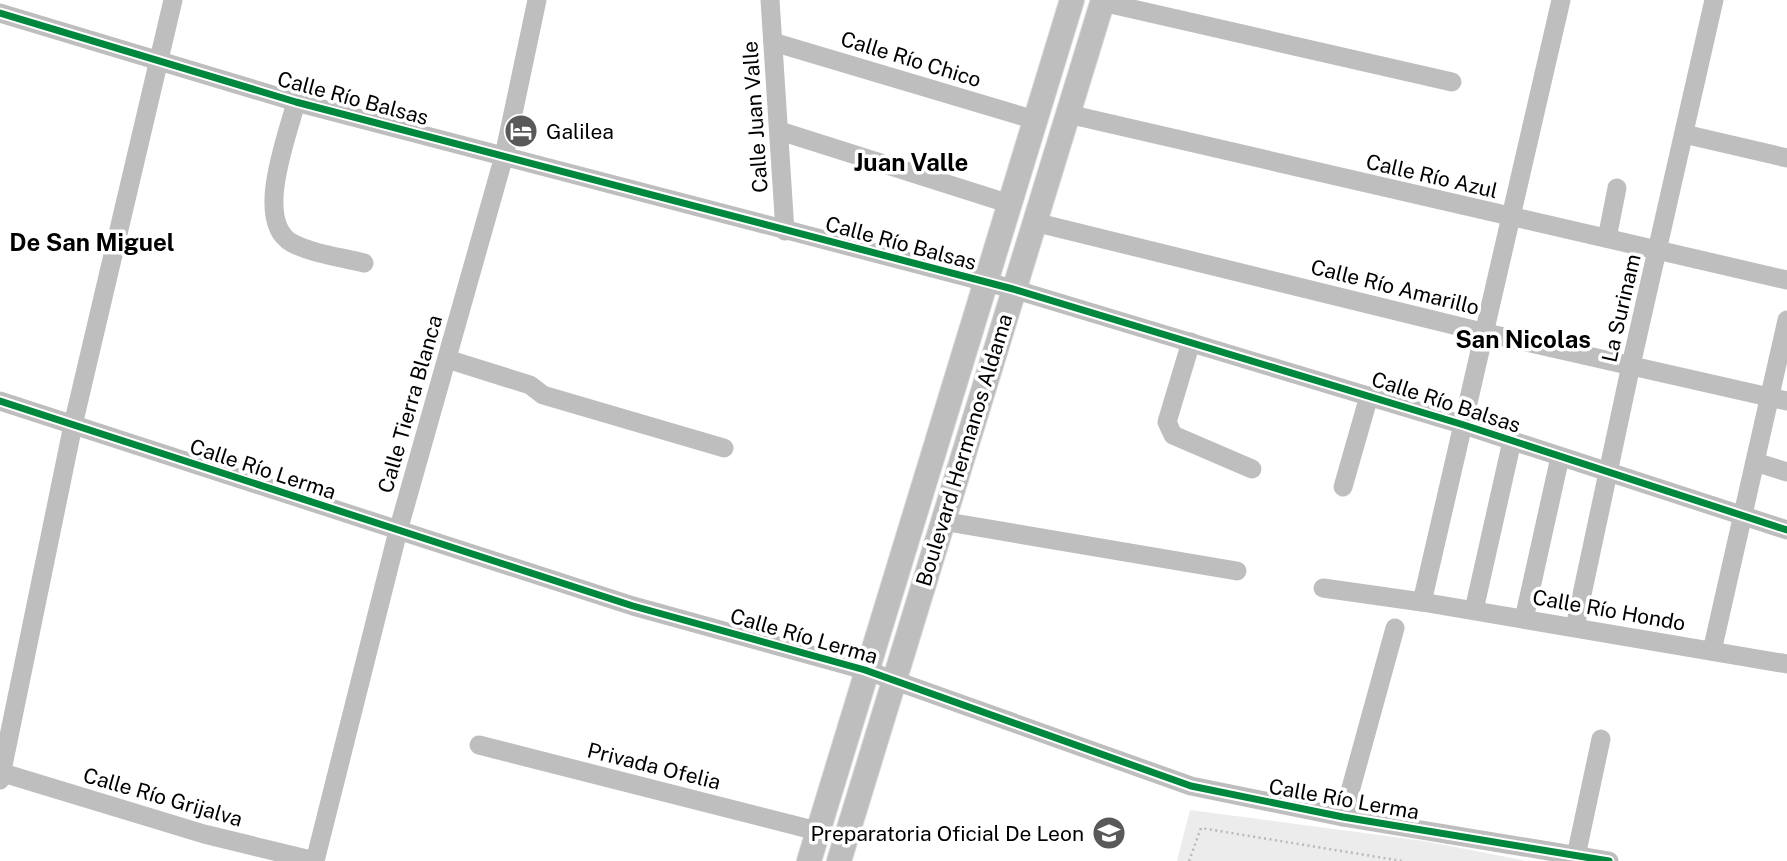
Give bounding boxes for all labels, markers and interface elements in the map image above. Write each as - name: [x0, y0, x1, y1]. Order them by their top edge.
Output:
- street label: Calle Río Chico: [838, 26, 984, 92]
- street label: Calle Juan Valle: [737, 40, 773, 194]
- street label: Calle Río Balsas: [275, 66, 431, 130]
- hotel icon: Galilea: [502, 112, 540, 150]
- place label: Galilea: [546, 119, 614, 144]
- district label: Juan Valle: [854, 148, 968, 176]
- street label: Calle Río Azul: [1364, 149, 1500, 203]
- street label: Calle Río Balsas: [823, 211, 979, 275]
- district label: De San Miguel: [9, 228, 175, 256]
- street label: La Surinam: [1596, 251, 1646, 365]
- street label: Calle Río Amarillo: [1308, 254, 1482, 320]
- street label: Boulevard Hermanos Aldama: [911, 311, 1017, 589]
- street label: Calle Tierra Blanca: [373, 312, 447, 496]
- district label: San Nicolas: [1455, 325, 1591, 353]
- street label: Calle Río Balsas: [1368, 366, 1524, 438]
- street label: Calle Río Lerma: [187, 434, 339, 504]
- street label: Calle Río Hondo: [1531, 584, 1687, 636]
- street label: Calle Río Lerma: [727, 603, 881, 669]
- street label: Privada Ofelia: [585, 737, 723, 795]
- street label: Calle Río Grijalva: [80, 762, 246, 832]
- street label: Calle Río Lerma: [1267, 773, 1421, 825]
- school or university icon: Preparatoria Oficial De Leon: [1090, 814, 1128, 852]
- place label: Preparatoria Oficial De Leon: [810, 821, 1084, 846]

